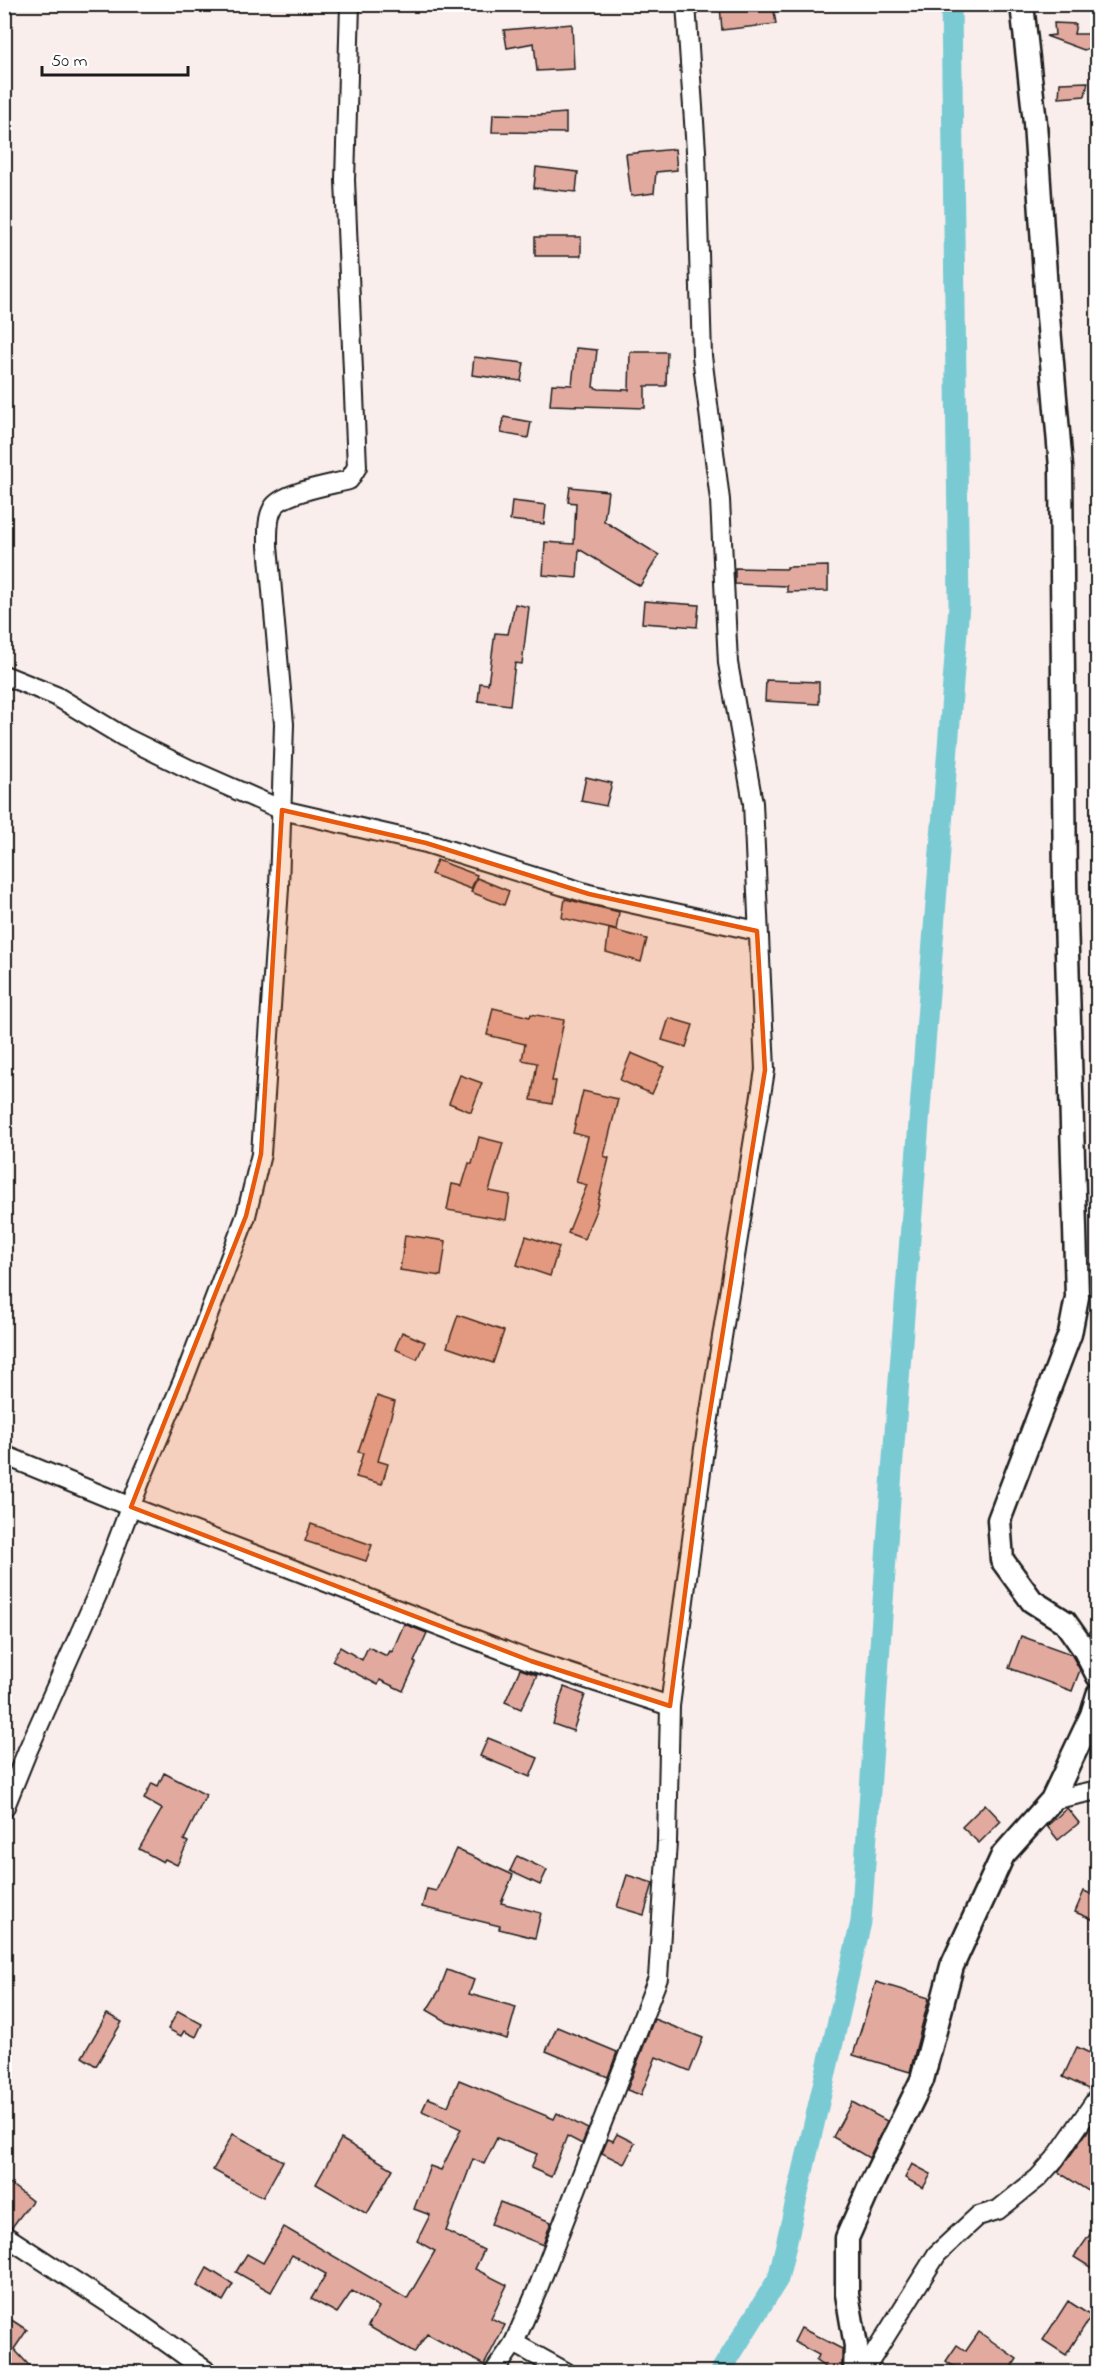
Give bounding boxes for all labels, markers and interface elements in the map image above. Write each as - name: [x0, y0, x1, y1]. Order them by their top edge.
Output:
- scale bar: [42, 39, 188, 77]
- text: 50 m: [51, 49, 88, 75]

